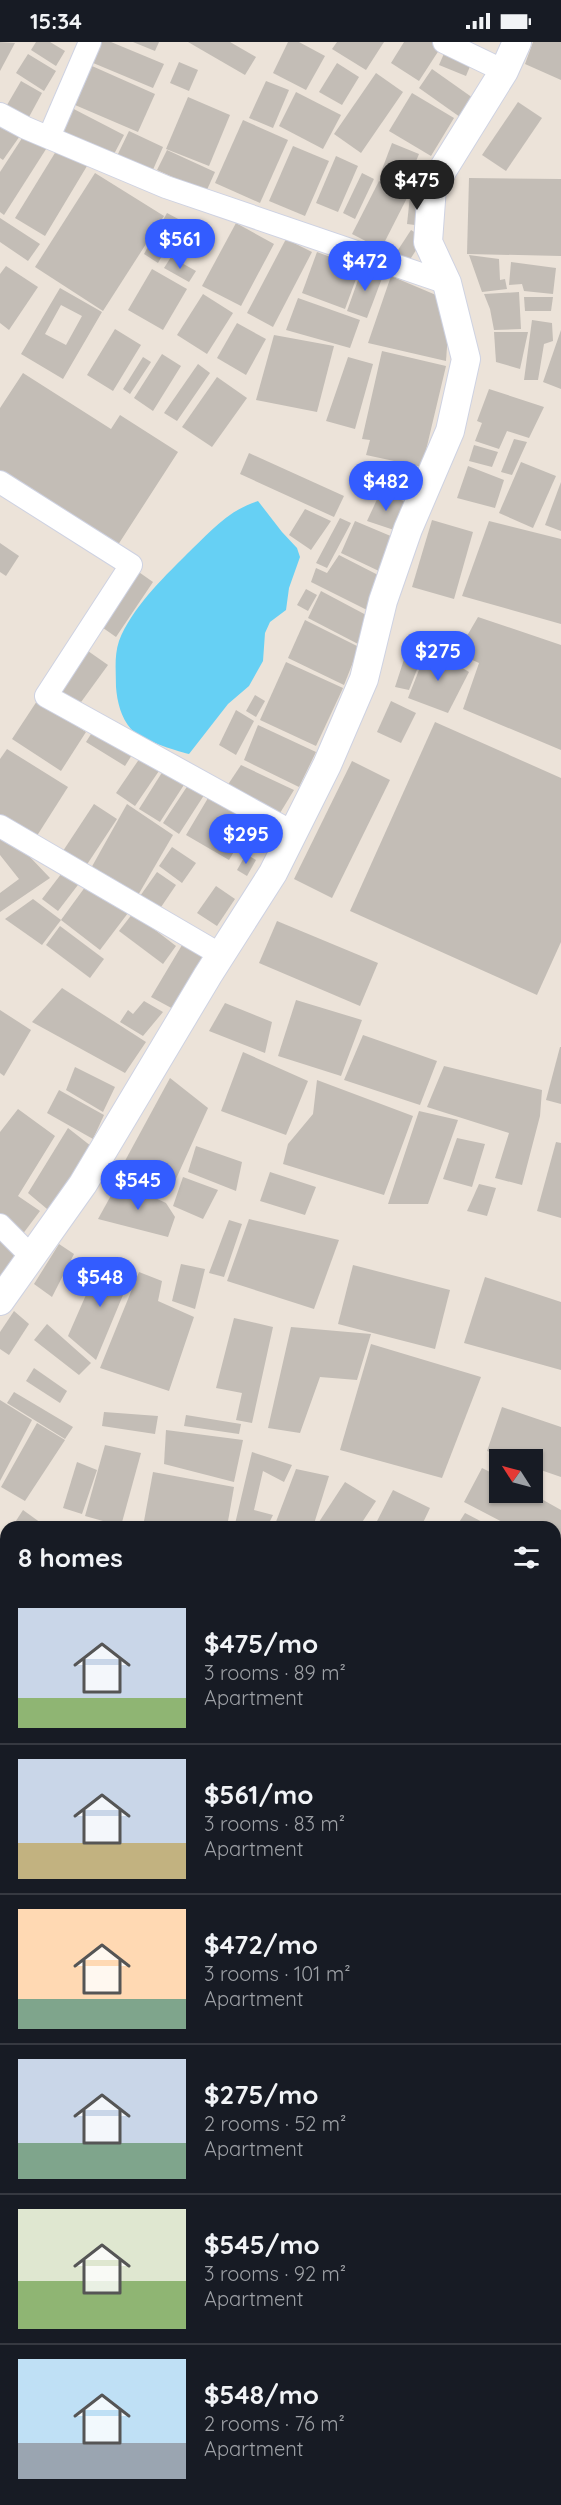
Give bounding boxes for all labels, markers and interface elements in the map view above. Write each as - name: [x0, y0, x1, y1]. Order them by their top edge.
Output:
- text: 15:34: [30, 7, 82, 35]
- pin: $475: [381, 160, 453, 211]
- text: $475: [394, 167, 440, 192]
- pin: $561: [144, 219, 216, 270]
- text: $561: [159, 226, 201, 251]
- pin: $472: [329, 241, 401, 292]
- text: $472: [342, 248, 388, 273]
- pin: $482: [350, 461, 422, 512]
- text: $482: [363, 468, 409, 493]
- pin: $275: [402, 631, 474, 682]
- text: $275: [415, 638, 461, 663]
- pin: $295: [210, 814, 282, 865]
- text: $295: [223, 821, 269, 846]
- pin: $545: [102, 1160, 174, 1211]
- text: $545: [115, 1167, 161, 1192]
- pin: $548: [64, 1257, 136, 1308]
- text: $548: [77, 1264, 123, 1289]
- north arrow: [489, 1449, 543, 1503]
- map controls: [489, 1449, 543, 1503]
- text: 8 homes: [18, 1541, 123, 1574]
- icon: filters: [510, 1541, 543, 1574]
- text: $475/mo: [204, 1627, 318, 1660]
- icon: home: [66, 1632, 138, 1704]
- text: 3 rooms · 89 m²: [204, 1660, 346, 1685]
- text: Apartment: [204, 1685, 304, 1710]
- text: $561/mo: [204, 1778, 313, 1811]
- icon: home: [66, 1783, 138, 1855]
- text: 3 rooms · 83 m²: [204, 1811, 345, 1836]
- text: Apartment: [204, 1836, 304, 1861]
- text: $472/mo: [204, 1928, 318, 1961]
- icon: home: [66, 1933, 138, 2005]
- text: 3 rooms · 101 m²: [204, 1961, 351, 1986]
- text: Apartment: [204, 1986, 304, 2011]
- text: $275/mo: [204, 2078, 319, 2111]
- icon: home: [66, 2083, 138, 2155]
- text: 2 rooms · 52 m²: [204, 2111, 346, 2136]
- text: Apartment: [204, 2136, 304, 2161]
- text: $545/mo: [204, 2228, 320, 2261]
- icon: home: [66, 2233, 138, 2305]
- text: 3 rooms · 92 m²: [204, 2261, 346, 2286]
- text: Apartment: [204, 2286, 304, 2311]
- text: $548/mo: [204, 2378, 319, 2411]
- icon: home: [66, 2383, 138, 2455]
- text: 2 rooms · 76 m²: [204, 2411, 345, 2436]
- text: Apartment: [204, 2436, 304, 2461]

